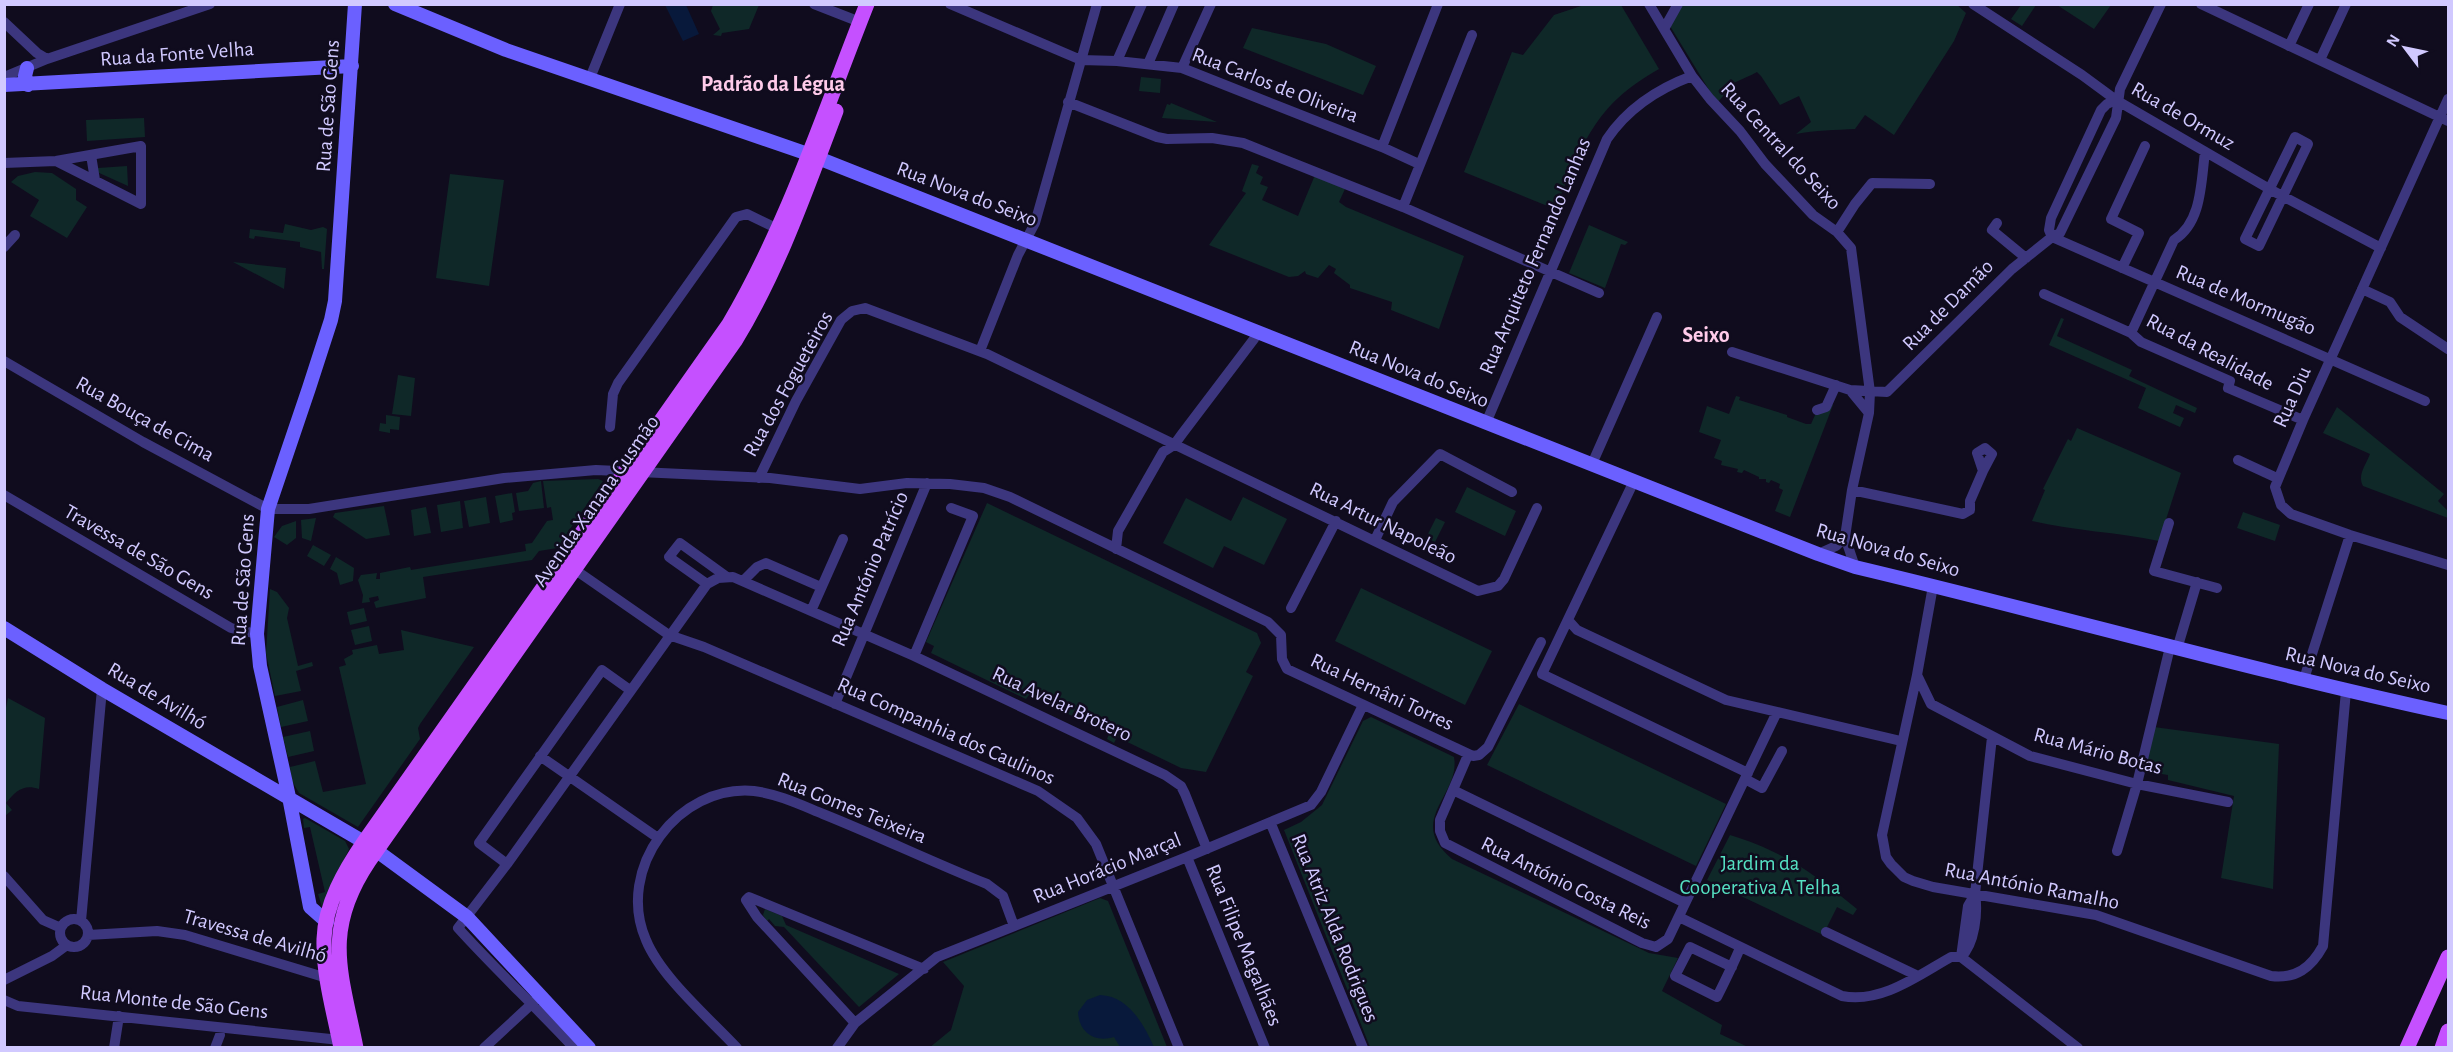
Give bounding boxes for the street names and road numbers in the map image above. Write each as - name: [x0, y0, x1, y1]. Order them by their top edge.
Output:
- street label: Rua da Fonte Velha: [99, 38, 255, 70]
- street label: Rua de São Gens: [313, 39, 343, 173]
- street label: Rua Carlos de Oliveira: [1189, 44, 1361, 126]
- street label: Rua Central do Seixo: [1717, 78, 1845, 214]
- street label: Rua de Ormuz: [2128, 78, 2238, 154]
- street label: Rua Arquiteto Fernando Lanhas: [1476, 135, 1594, 377]
- street label: Rua Nova do Seixo: [894, 158, 1040, 230]
- street label: Rua de Damão: [1899, 256, 1997, 354]
- street label: Rua de Mormugão: [2173, 261, 2319, 339]
- street label: Rua dos Fogueteiros: [739, 308, 837, 460]
- street label: Rua da Realidade: [2143, 310, 2277, 394]
- street label: Rua Nova do Seixo: [1346, 336, 1492, 412]
- street label: Rua Diu: [2269, 363, 2315, 431]
- street label: Rua Bouça de Cima: [72, 372, 218, 466]
- street label: Avenida Xanana Gusmão: [529, 412, 663, 590]
- street label: Rua Artur Napoleão: [1306, 478, 1460, 568]
- street label: Rua António Patrício: [828, 488, 912, 650]
- street label: Travessa de São Gens: [60, 501, 218, 603]
- street label: Rua de São Gens: [228, 513, 258, 647]
- street label: Rua Nova do Seixo: [1814, 519, 1962, 581]
- street label: Rua Nova do Seixo: [2283, 643, 2433, 697]
- street label: Rua Hernâni Torres: [1307, 650, 1457, 734]
- street label: Rua de Avilhó: [104, 658, 210, 734]
- street label: Rua Avelar Brotero: [989, 663, 1135, 745]
- street label: Rua Companhia dos Caulinos: [834, 673, 1058, 789]
- street label: Rua Mário Botas: [2031, 724, 2165, 778]
- street label: Rua Gomes Teixeira: [775, 769, 930, 848]
- street label: Rua Horácio Marçal: [1030, 829, 1184, 907]
- street label: Rua Atriz Alda Rodrigues: [1288, 831, 1382, 1025]
- street label: Rua António Costa Reis: [1478, 833, 1654, 933]
- street label: Rua António Ramalho: [1943, 859, 2121, 913]
- street label: Rua Filipe Magalhães: [1202, 861, 1286, 1029]
- street label: Travessa de Avilhó: [181, 905, 329, 967]
- street label: Rua Monte de São Gens: [79, 982, 269, 1022]

